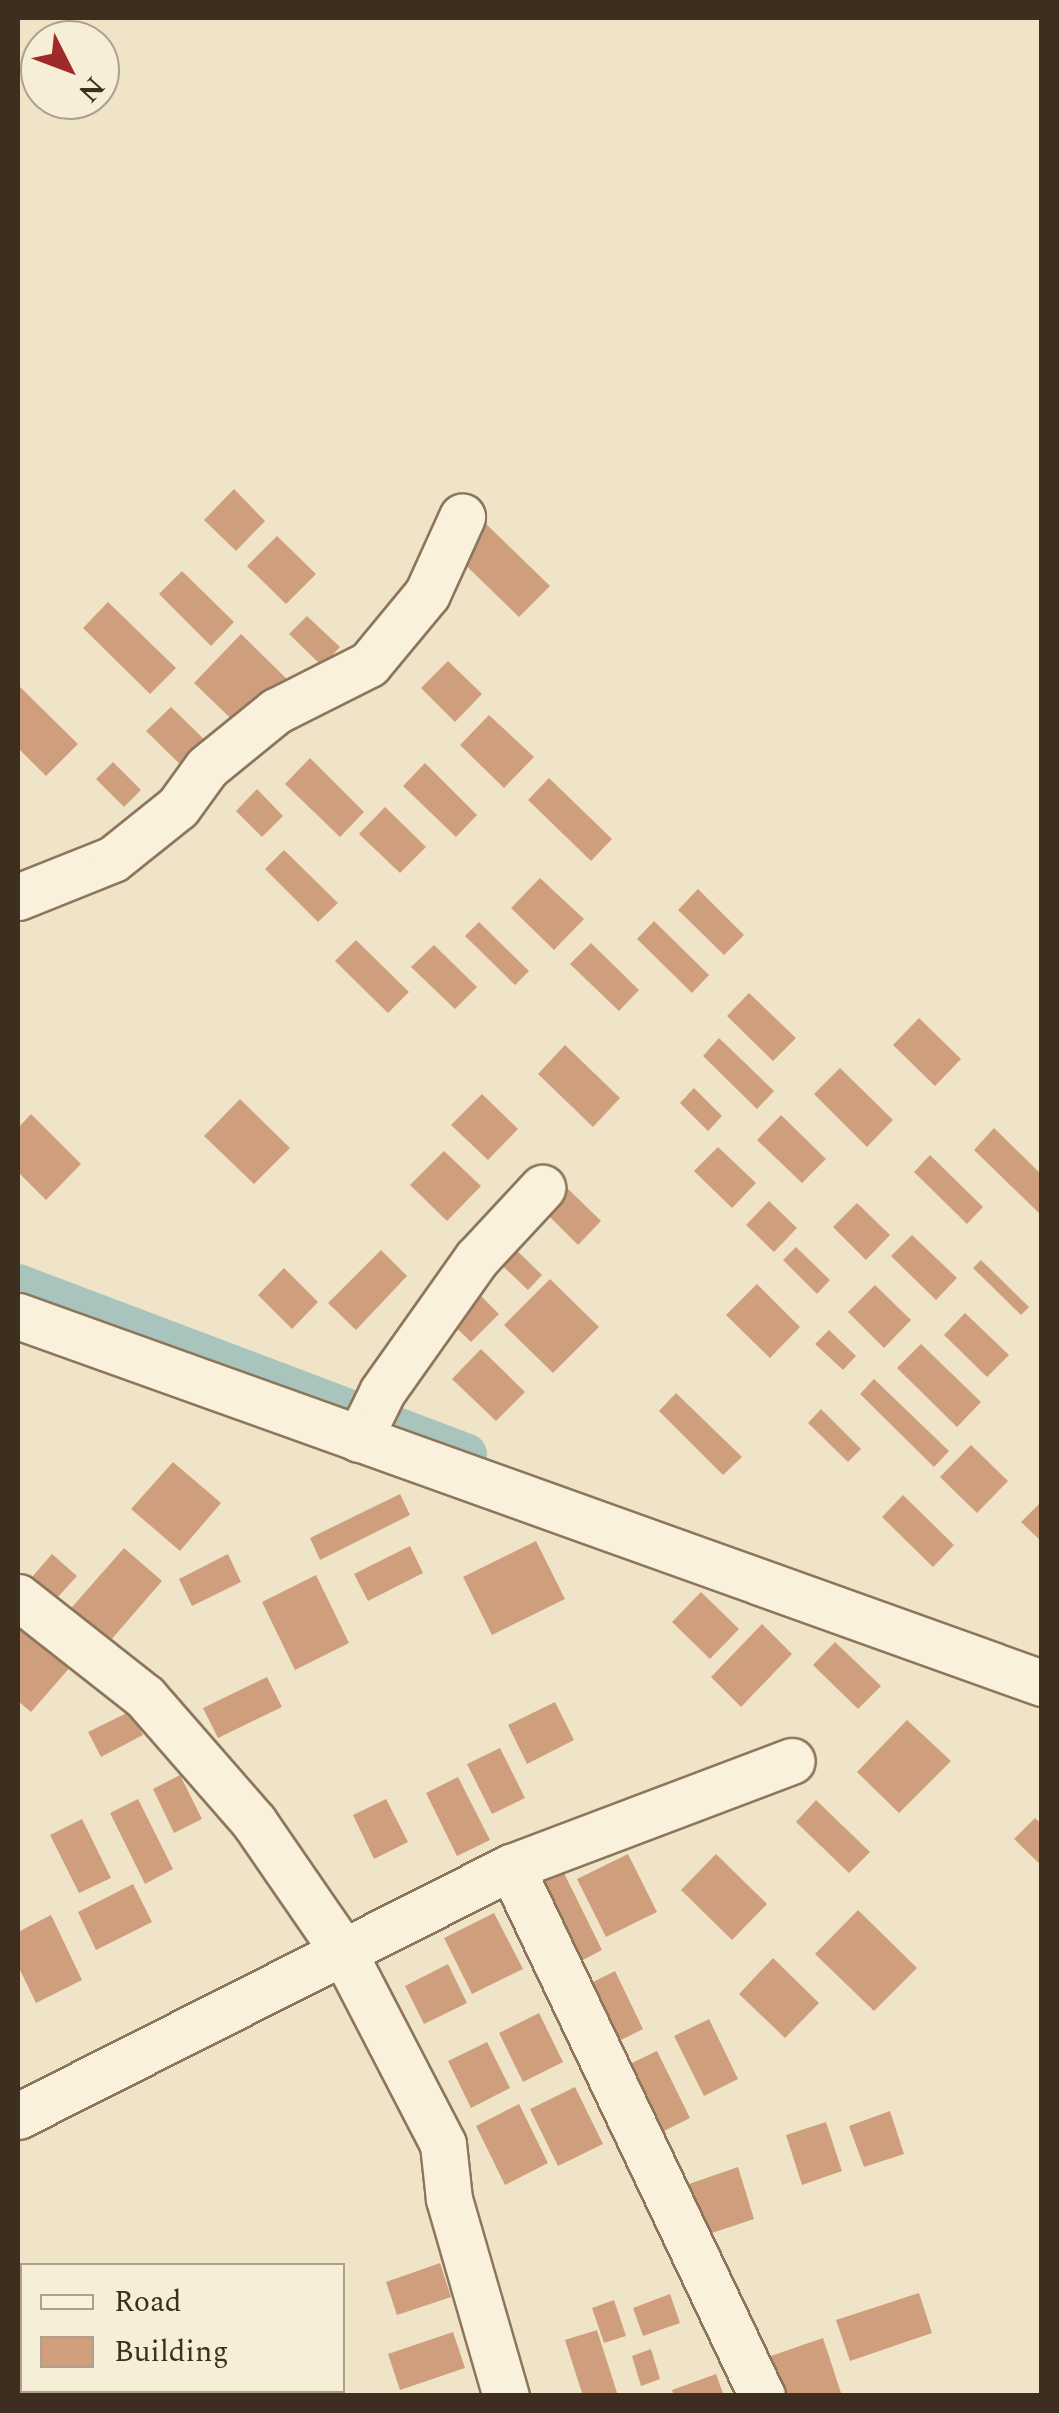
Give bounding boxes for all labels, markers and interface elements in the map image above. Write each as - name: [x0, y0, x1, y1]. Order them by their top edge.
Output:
- north arrow: [20, 20, 120, 120]
- text: N: [68, 66, 115, 112]
- legend: [20, 2263, 345, 2393]
- text: Road: [114, 2279, 182, 2325]
- text: Building: [114, 2329, 229, 2375]

